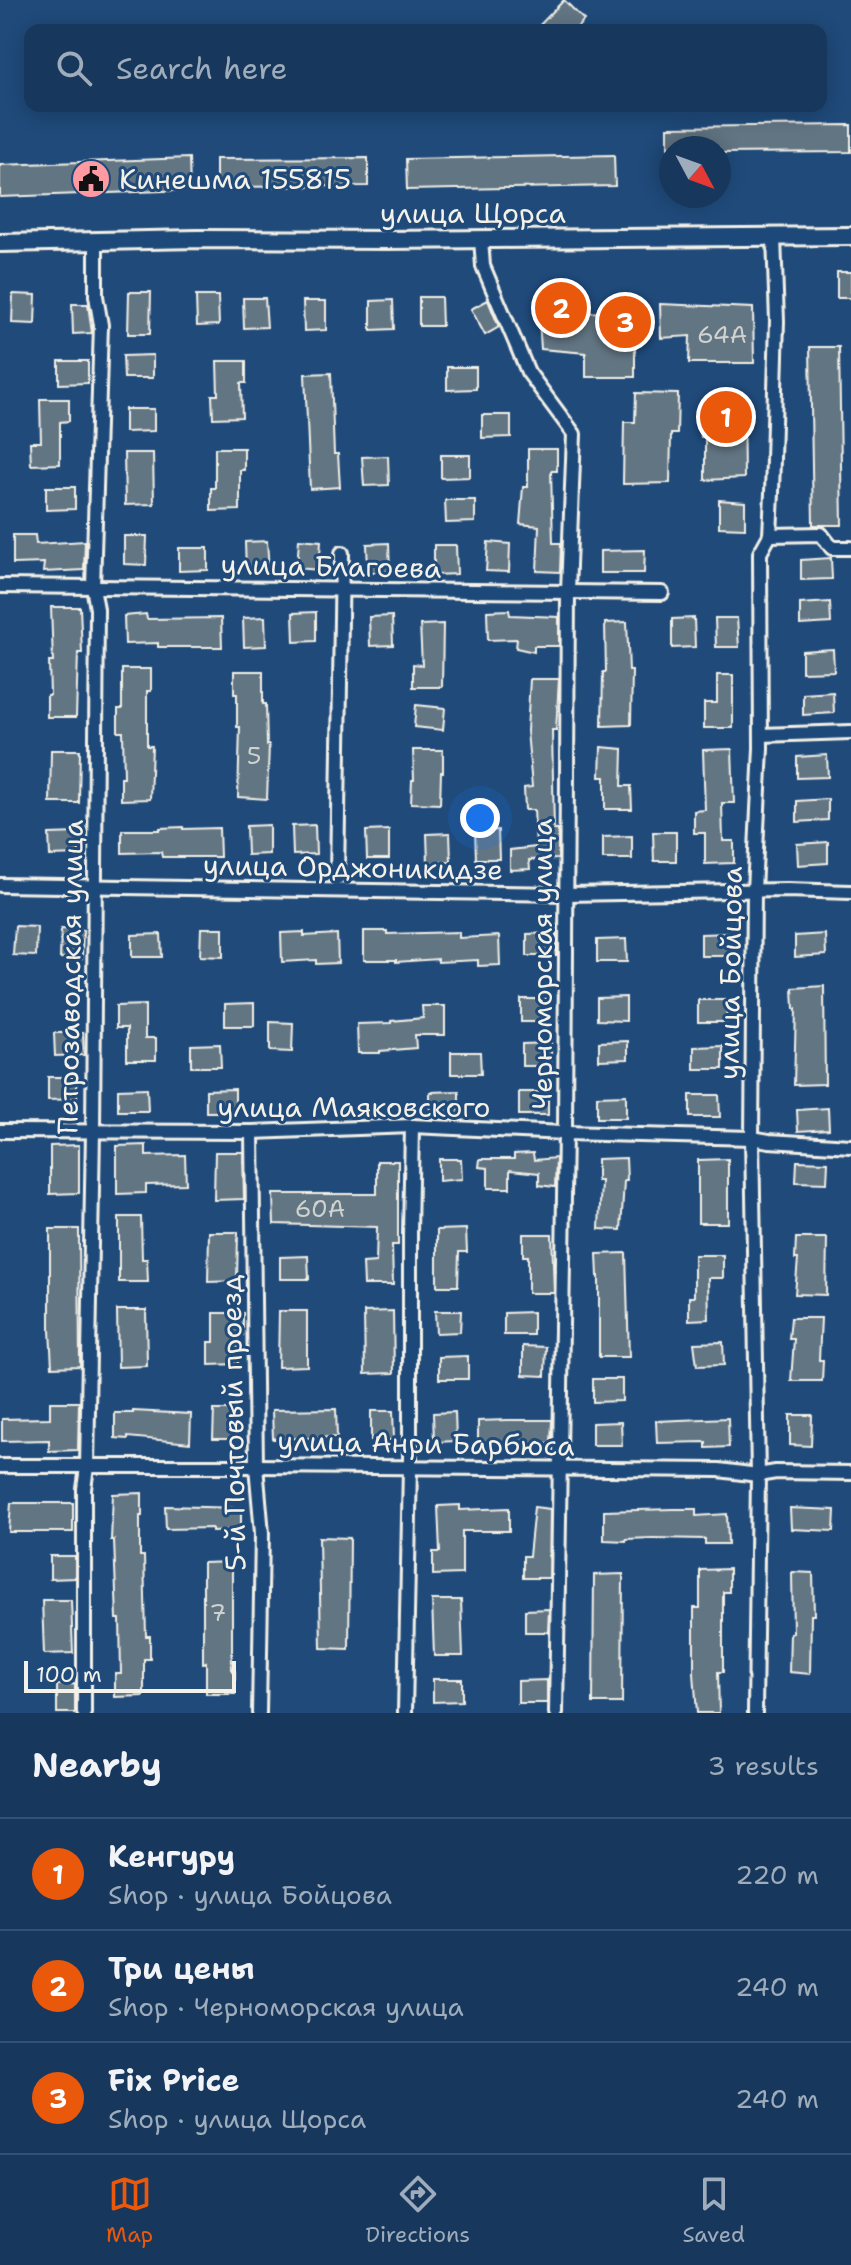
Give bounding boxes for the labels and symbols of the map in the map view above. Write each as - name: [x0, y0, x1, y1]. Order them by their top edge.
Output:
- north arrow: [659, 136, 731, 208]
- public building icon: Кинешма 155815: [70, 158, 112, 200]
- place label: Кинешма 155815: [119, 160, 351, 198]
- street label: улица Щорса: [380, 194, 566, 232]
- pin: 2: [535, 278, 587, 338]
- pin: 3: [599, 292, 651, 352]
- house number: 64А: [697, 319, 747, 351]
- pin: 1: [700, 387, 752, 447]
- street label: улица Благоева: [220, 545, 442, 587]
- house number: 5: [247, 740, 261, 772]
- your location: [460, 798, 500, 838]
- street label: Петрозаводская улица: [48, 819, 92, 1135]
- street label: Черноморская улица: [523, 819, 561, 1109]
- street label: улица Орджоникидзе: [203, 845, 503, 889]
- street label: улица Бойцова: [709, 866, 751, 1080]
- street label: улица Маяковского: [218, 1088, 491, 1126]
- house number: 60А: [295, 1193, 345, 1225]
- street label: 5-й Почтовый проезд: [211, 1274, 255, 1572]
- street label: улица Анри Барбюса: [277, 1421, 575, 1465]
- house number: 7: [210, 1597, 226, 1629]
- scale bar: [24, 1657, 236, 1693]

